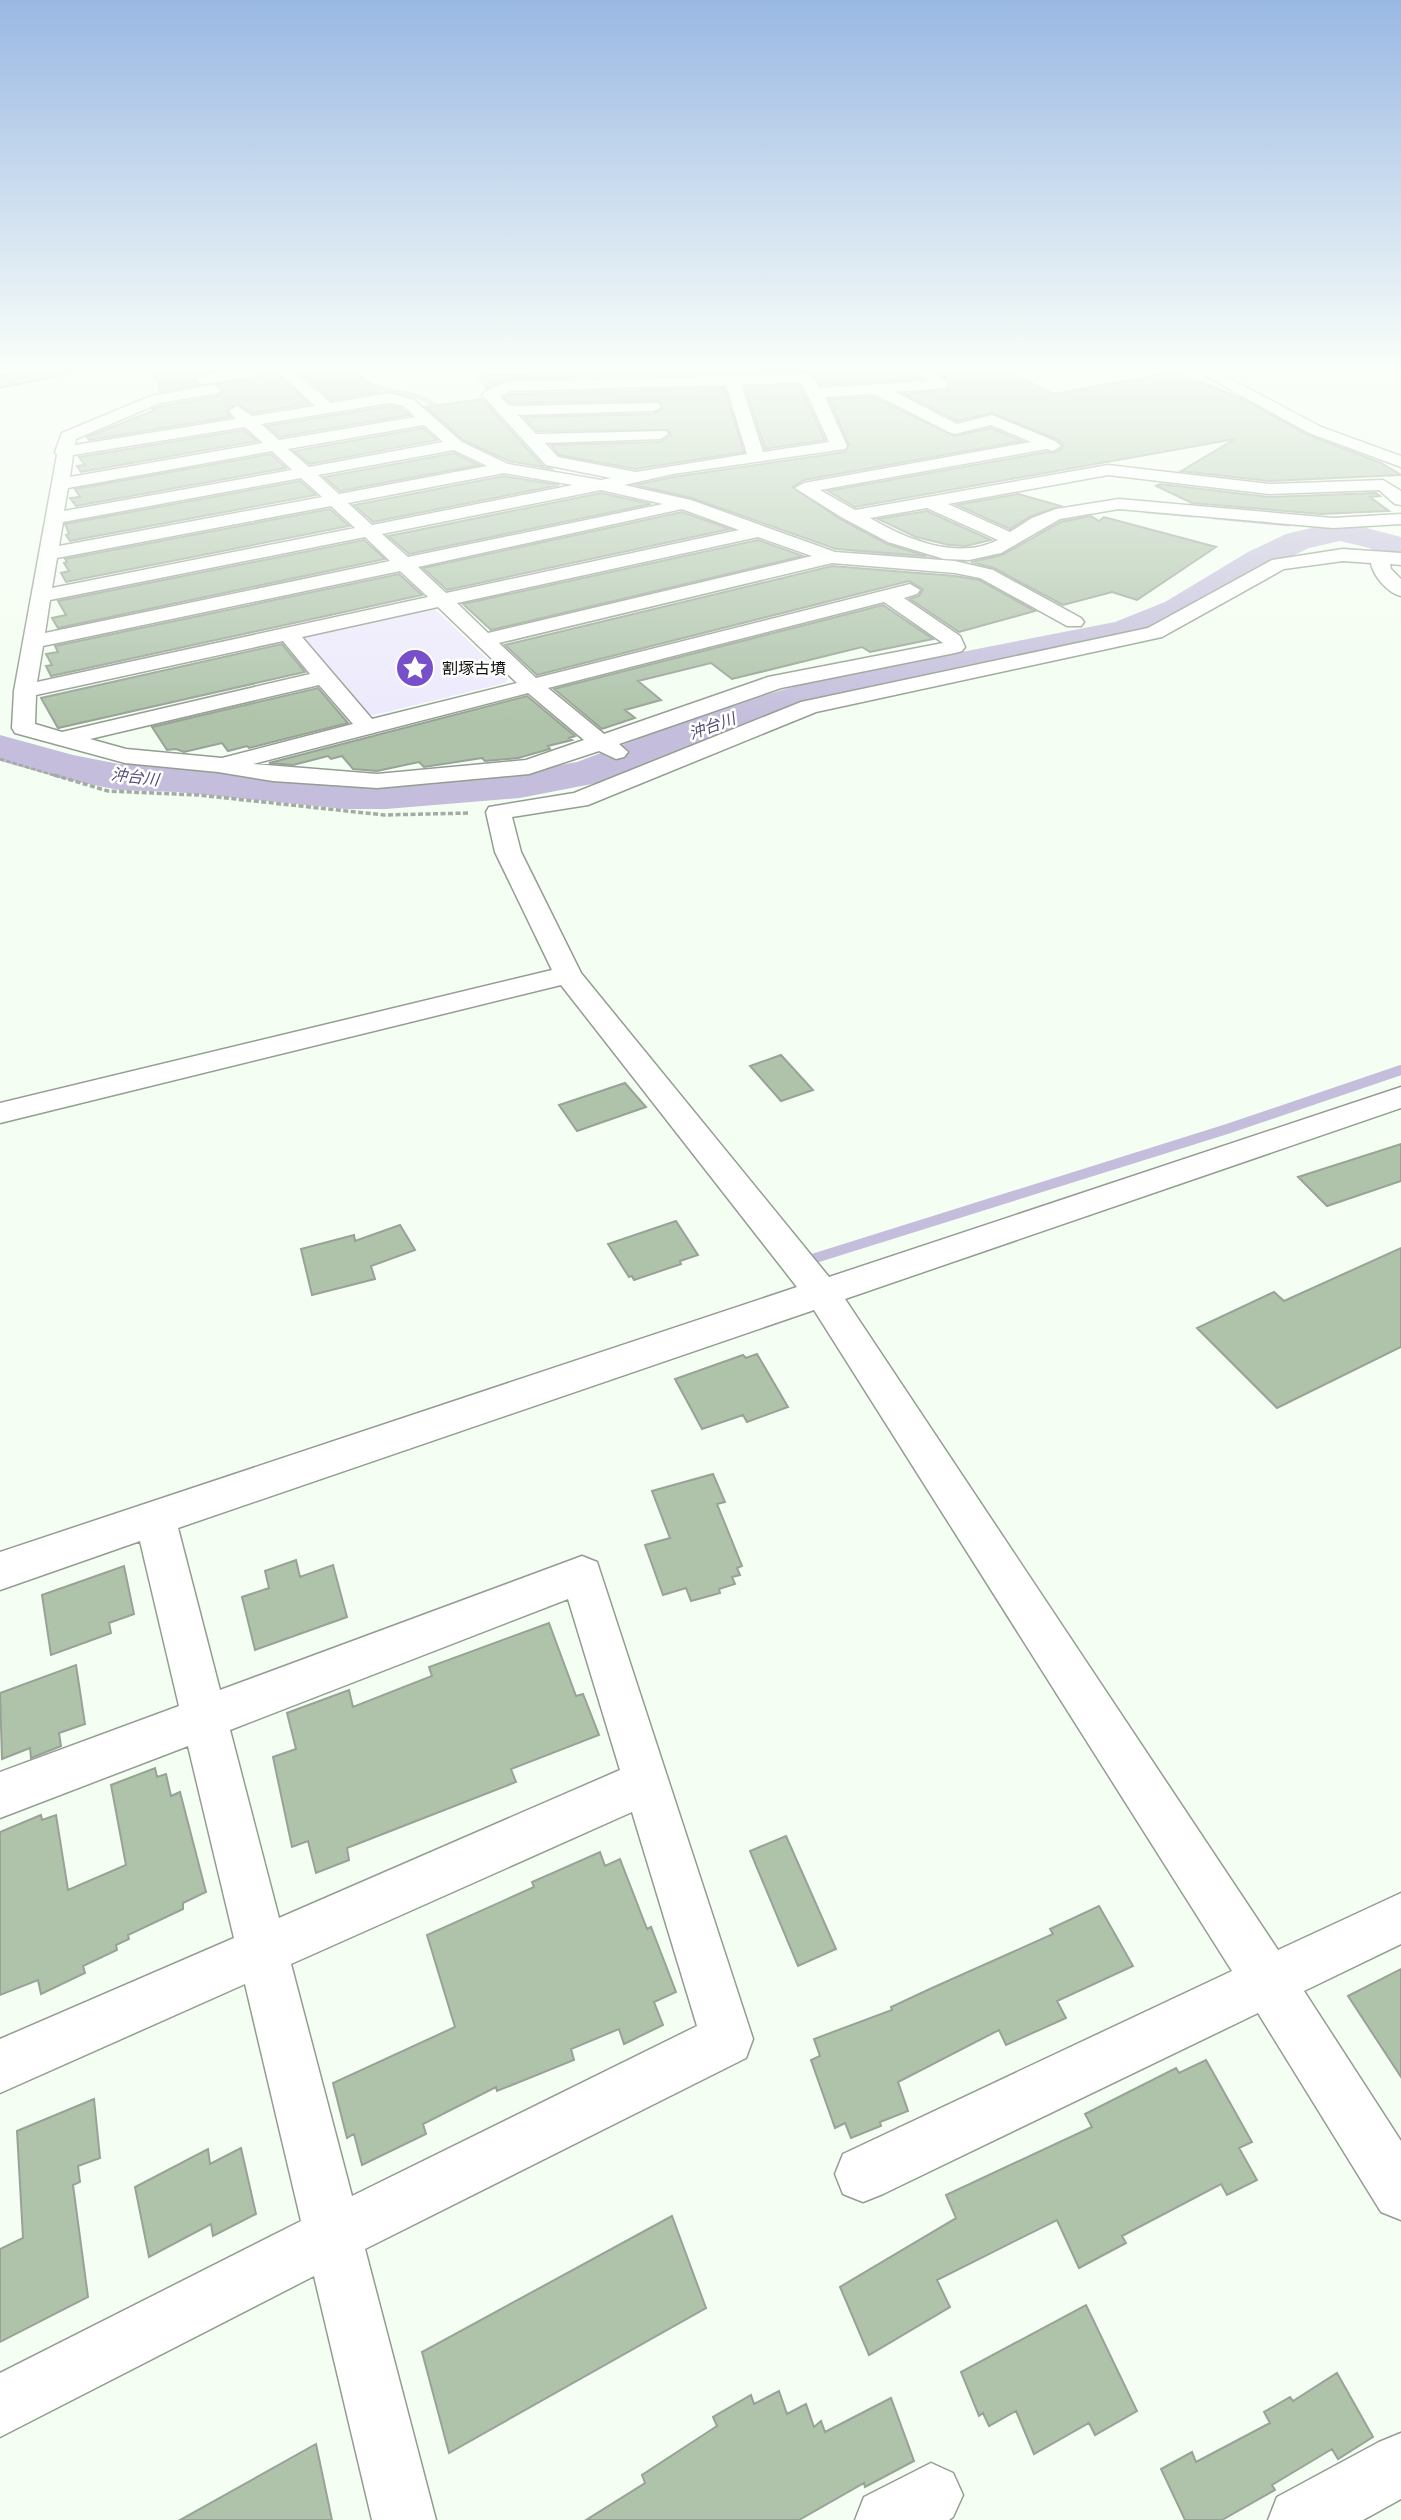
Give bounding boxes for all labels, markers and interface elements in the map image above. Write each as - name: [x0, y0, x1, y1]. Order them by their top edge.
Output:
- place icon: 割塚古墳: [394, 647, 436, 689]
- place label: 割塚古墳: [442, 659, 506, 678]
- water label: 沖台川: [686, 708, 740, 743]
- water label: 沖台川: [110, 765, 162, 790]

